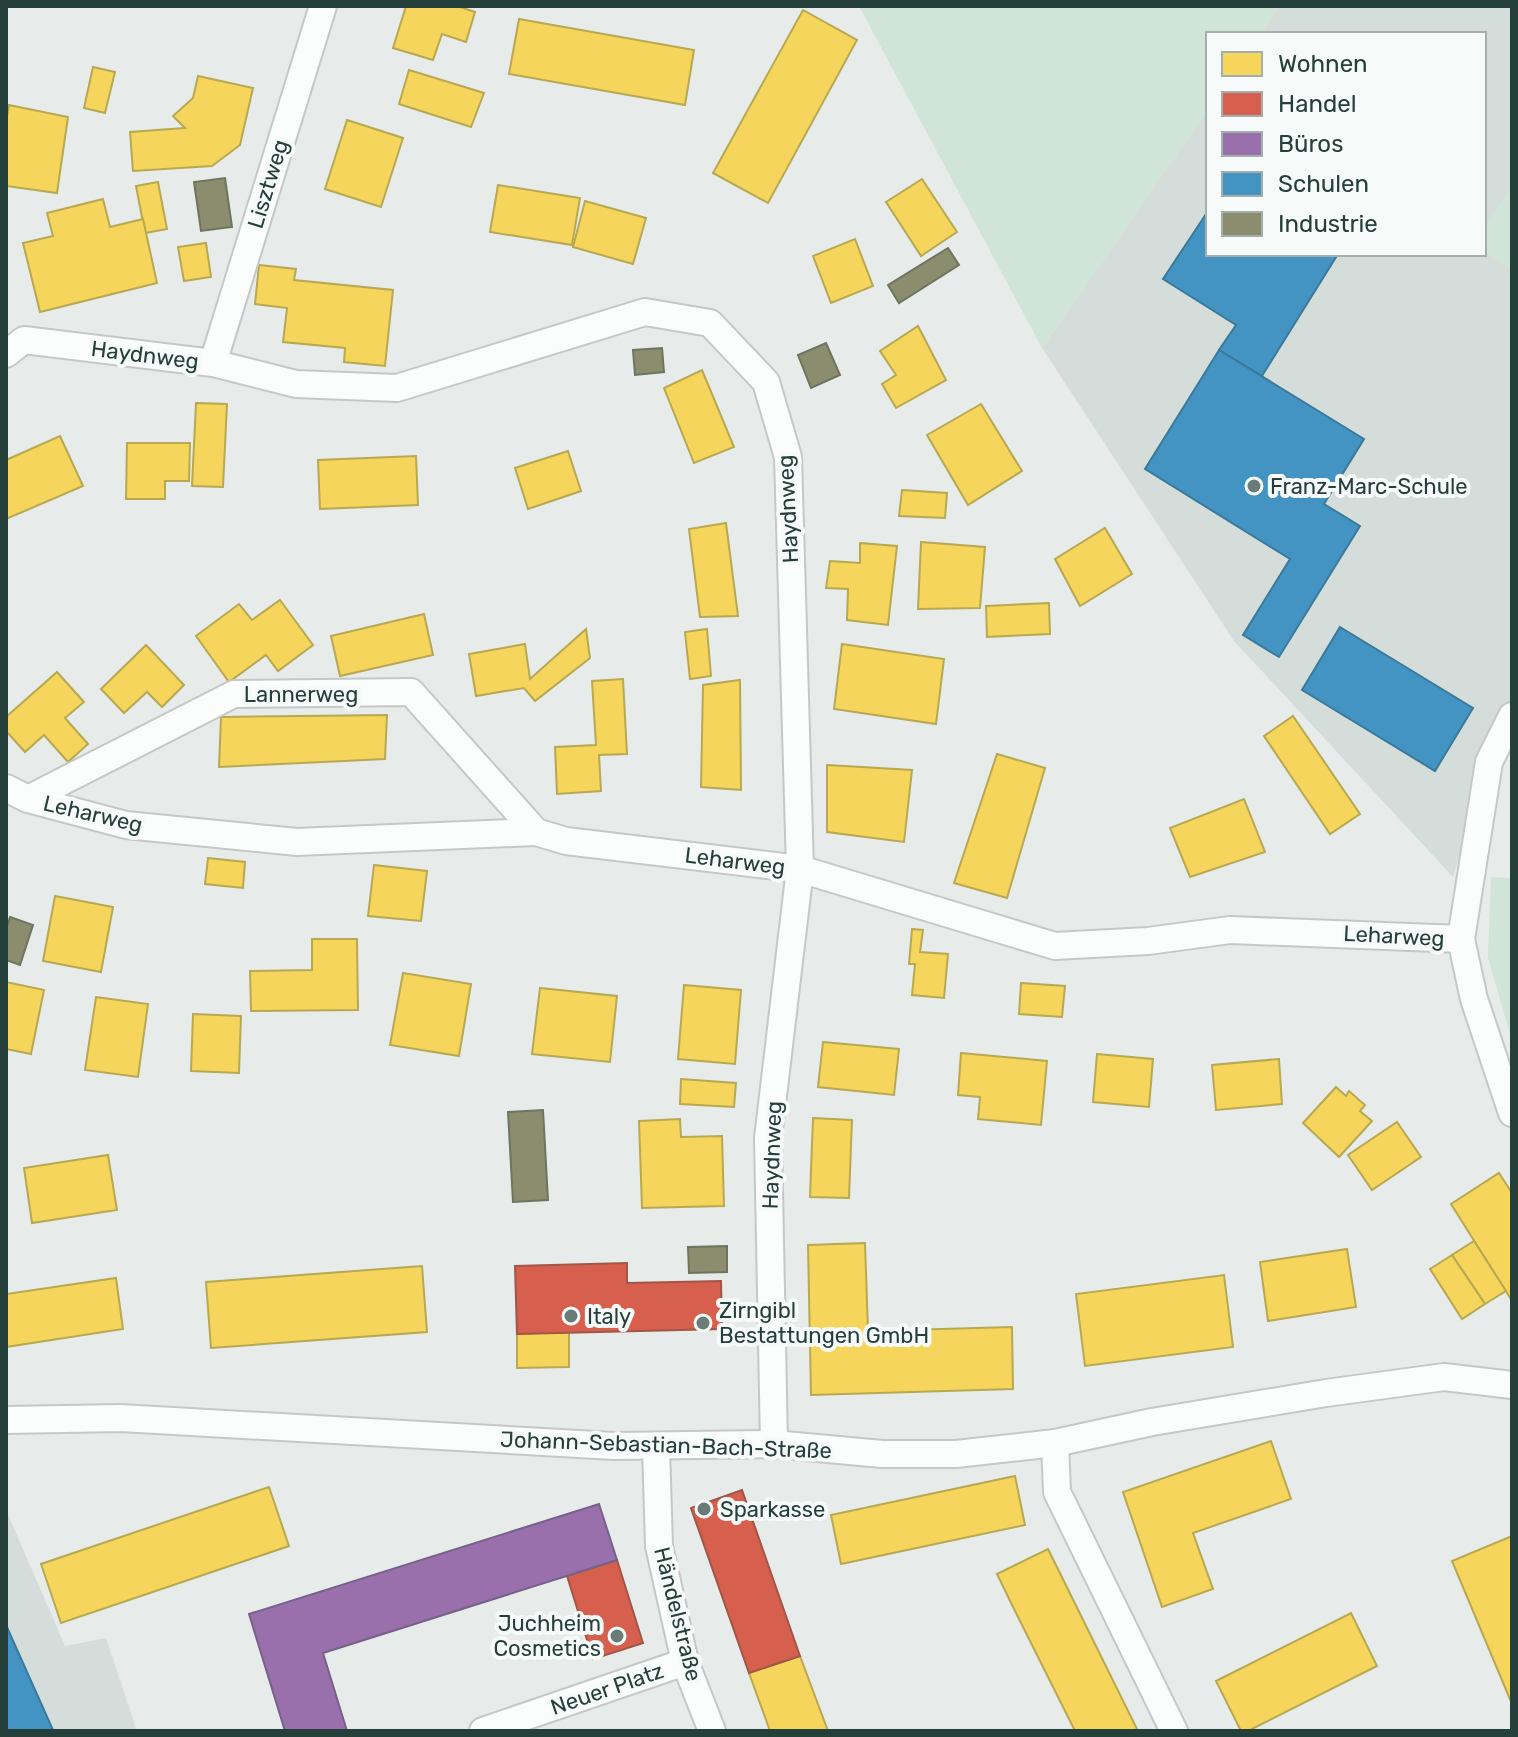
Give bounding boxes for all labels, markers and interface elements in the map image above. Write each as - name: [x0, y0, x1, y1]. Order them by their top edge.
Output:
- legend: [1206, 32, 1486, 256]
- text: Wohnen: [1278, 50, 1368, 78]
- text: Handel: [1278, 90, 1356, 118]
- text: Büros: [1278, 130, 1343, 158]
- street label: Lisztweg: [242, 136, 294, 232]
- text: Schulen: [1278, 170, 1369, 198]
- text: Industrie: [1278, 210, 1378, 238]
- street label: Haydnweg: [90, 335, 200, 375]
- street label: Haydnweg: [772, 454, 804, 564]
- place label: Franz-Marc-Schule: [1270, 473, 1468, 500]
- marker: Franz-Marc-Schule: [1245, 477, 1263, 495]
- street label: Lannerweg: [244, 681, 358, 708]
- street label: Leharweg: [41, 789, 145, 839]
- street label: Leharweg: [683, 841, 787, 881]
- street label: Leharweg: [1343, 920, 1445, 952]
- street label: Haydnweg: [757, 1100, 787, 1210]
- place label: Zirngibl Bestattungen GmbH: [719, 1297, 929, 1349]
- place label: Italy: [587, 1303, 631, 1330]
- marker: Italy: [562, 1307, 580, 1325]
- marker: Zirngibl Bestattungen GmbH: [694, 1314, 712, 1332]
- street label: Johann-Sebastian-Bach-Straße: [500, 1426, 832, 1464]
- place label: Sparkasse: [720, 1496, 825, 1523]
- marker: Sparkasse: [695, 1500, 713, 1518]
- street label: Händelstraße: [648, 1544, 708, 1684]
- place label: Juchheim Cosmetics: [493, 1610, 601, 1662]
- marker: Juchheim Cosmetics: [608, 1627, 626, 1645]
- street label: Neuer Platz: [547, 1657, 667, 1721]

